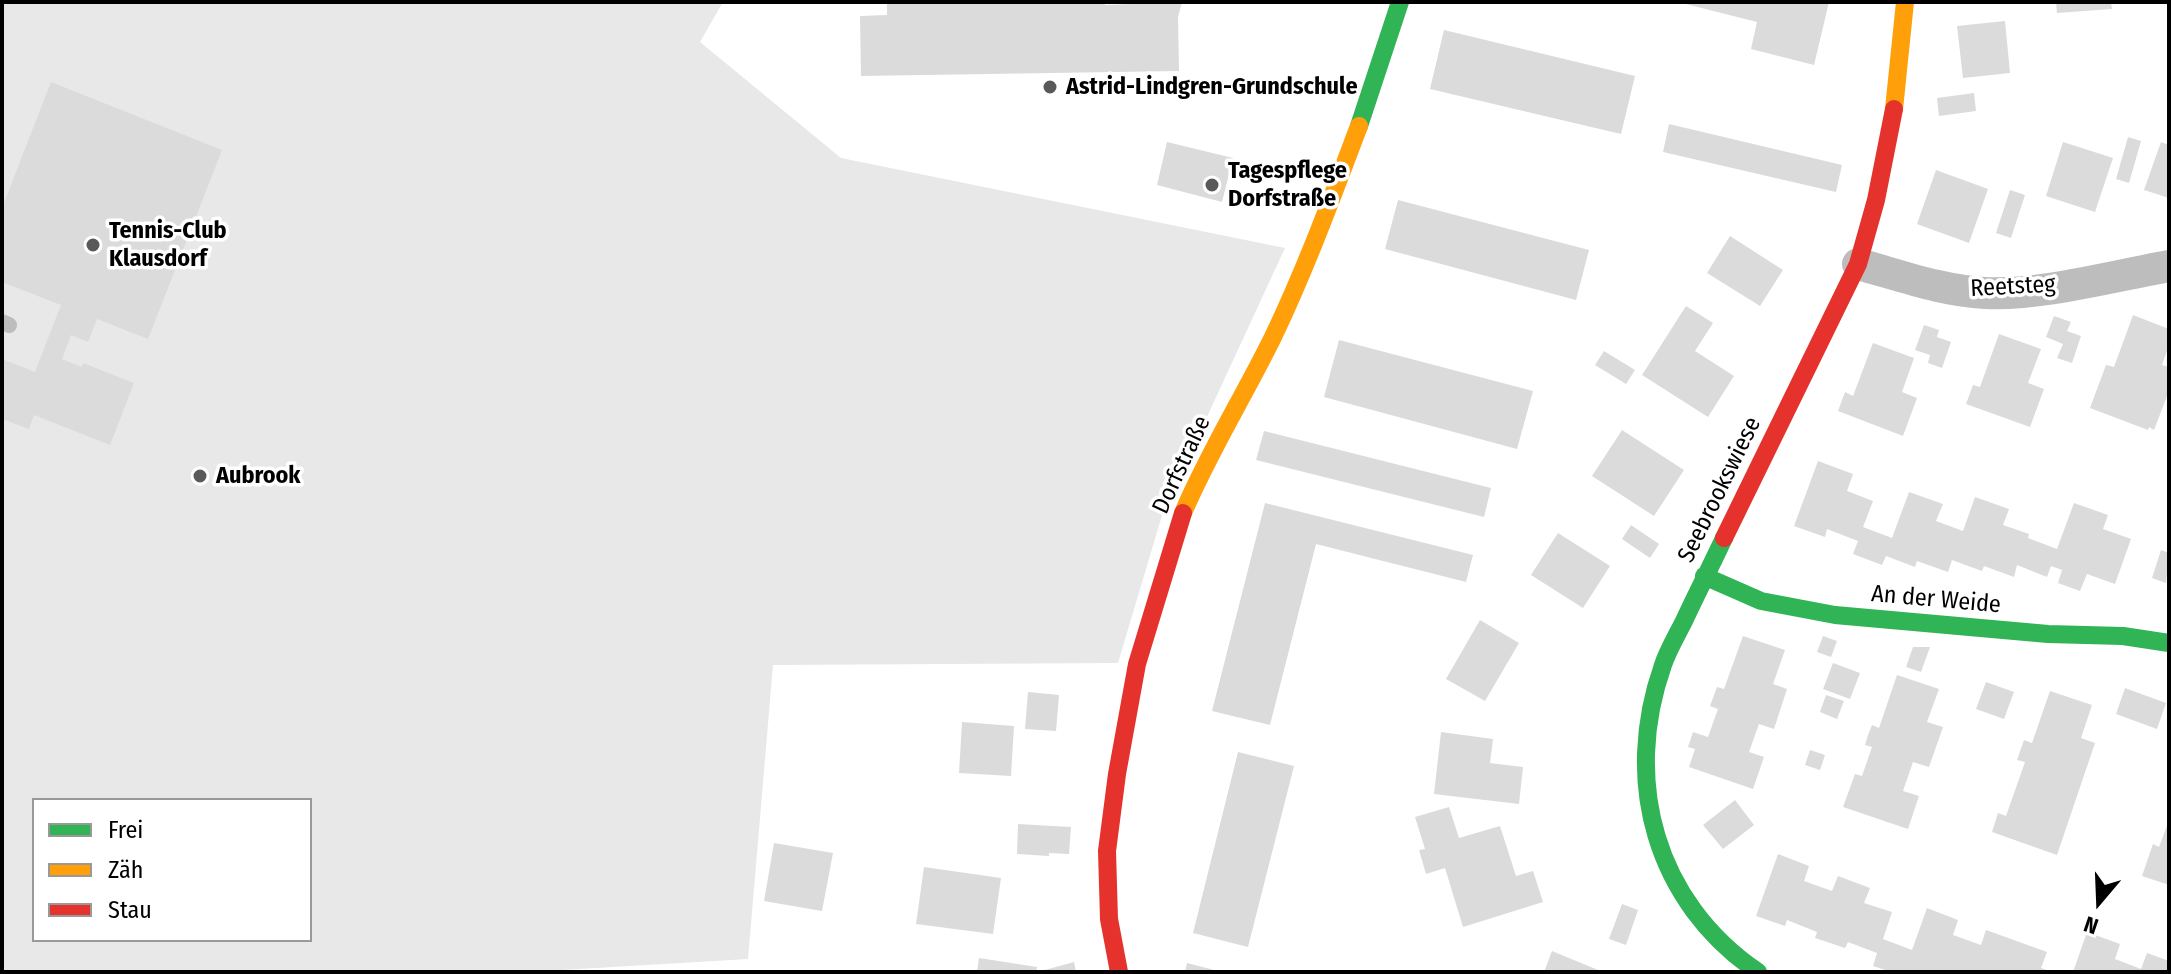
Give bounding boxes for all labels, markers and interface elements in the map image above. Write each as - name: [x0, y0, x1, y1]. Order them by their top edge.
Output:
- place label: Astrid-Lindgren-Grundschule: [1066, 73, 1358, 101]
- marker: Astrid-Lindgren-Grundschule: [1041, 78, 1059, 96]
- place label: Tagespflege Dorfstraße: [1228, 157, 1347, 213]
- marker: Tagespflege Dorfstraße: [1203, 176, 1221, 194]
- place label: Tennis-Club Klausdorf: [109, 217, 227, 273]
- marker: Tennis-Club Klausdorf: [84, 236, 102, 254]
- street label: Reetsteg: [1970, 270, 2056, 304]
- street label: Dorfstraße: [1147, 412, 1217, 518]
- street label: Seebrookswiese: [1672, 413, 1768, 567]
- place label: Aubrook: [216, 462, 300, 490]
- marker: Aubrook: [191, 467, 209, 485]
- street label: An der Weide: [1870, 580, 2002, 620]
- legend: [32, 798, 312, 942]
- text: Frei: [108, 816, 143, 844]
- text: Zäh: [108, 856, 143, 884]
- north arrow: [2059, 862, 2139, 942]
- text: Stau: [108, 896, 152, 924]
- text: N: [2080, 910, 2102, 940]

